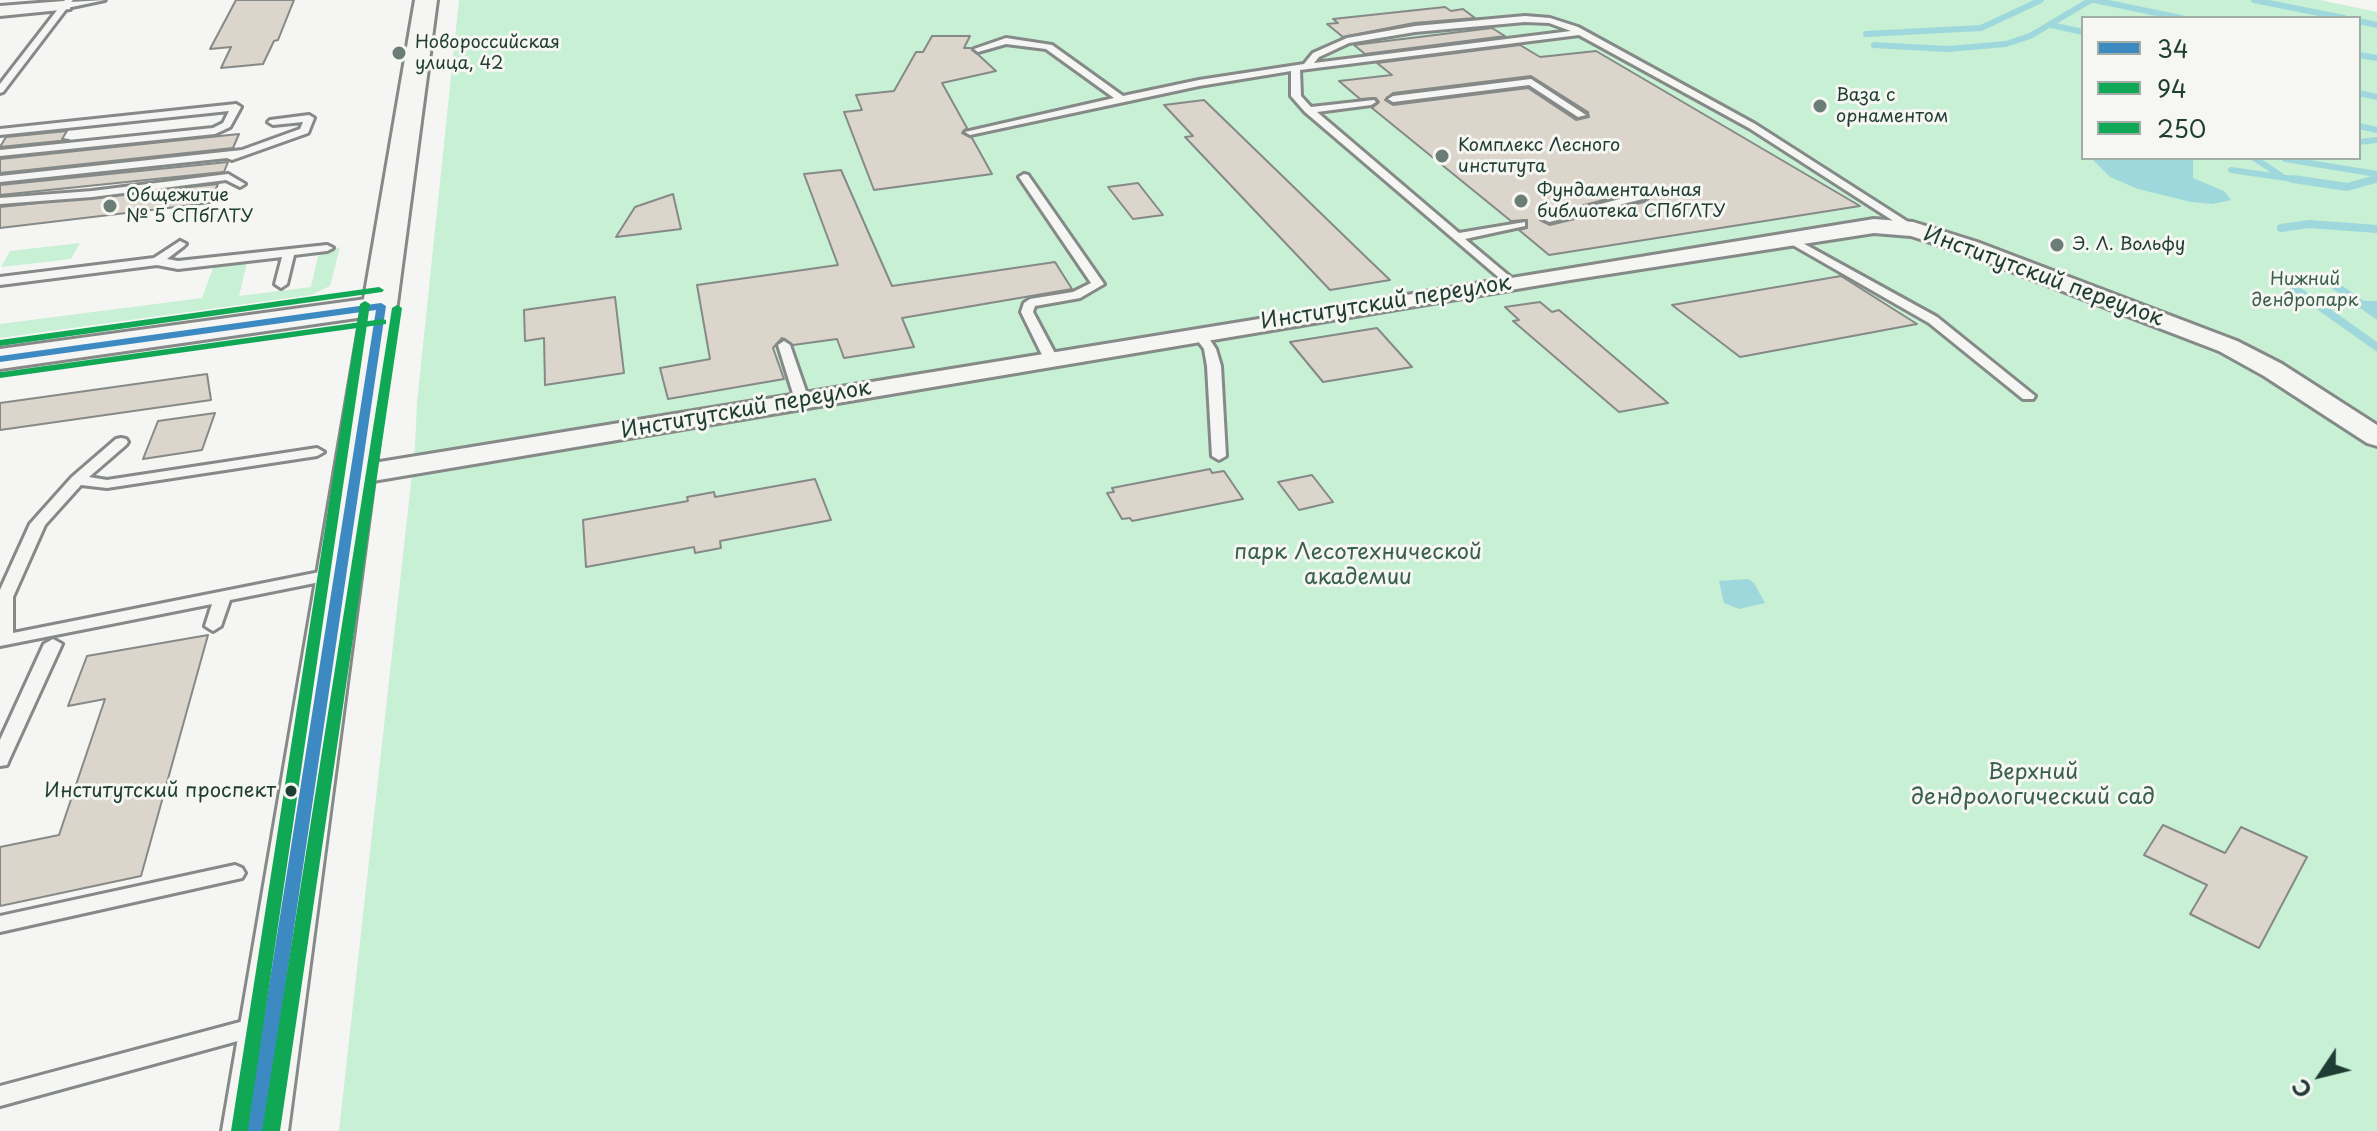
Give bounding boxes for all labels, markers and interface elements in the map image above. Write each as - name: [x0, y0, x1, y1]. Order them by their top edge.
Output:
- legend: [2081, 16, 2361, 160]
- text: 34: [2157, 30, 2189, 66]
- place label: Новороссийская улица, 42: [415, 32, 560, 74]
- marker: Новороссийская улица, 42: [390, 44, 408, 62]
- text: 94: [2157, 70, 2187, 106]
- place label: Ваза с орнаментом: [1836, 85, 1948, 128]
- marker: Ваза с орнаментом: [1811, 97, 1829, 115]
- text: 250: [2157, 110, 2206, 146]
- place label: Комплекс Лесного института: [1458, 135, 1620, 178]
- marker: Комплекс Лесного института: [1433, 147, 1451, 165]
- place label: Фундаментальная библиотека СПбГЛТУ: [1537, 180, 1726, 222]
- place label: Общежитие № 5 СПбГЛТУ: [126, 185, 253, 228]
- marker: Фундаментальная библиотека СПбГЛТУ: [1512, 192, 1530, 210]
- marker: Общежитие № 5 СПбГЛТУ: [101, 197, 119, 215]
- street label: Институтский переулок: [1919, 221, 2167, 333]
- place label: Э. Л. Вольфу: [2073, 234, 2185, 256]
- marker: Э. Л. Вольфу: [2048, 236, 2066, 254]
- park label: Нижний дендропарк: [2252, 269, 2358, 312]
- street label: Институтский переулок: [1259, 270, 1513, 336]
- street label: Институтский переулок: [619, 375, 873, 445]
- park label: парк Лесотехнической академии: [1234, 540, 1482, 592]
- park label: Верхний дендрологический сад: [1911, 760, 2155, 812]
- place label: Институтский проспект: [44, 779, 276, 803]
- marker: Институтский проспект: [283, 783, 299, 799]
- north arrow: [2281, 1035, 2361, 1115]
- text: С: [2283, 1073, 2319, 1105]

